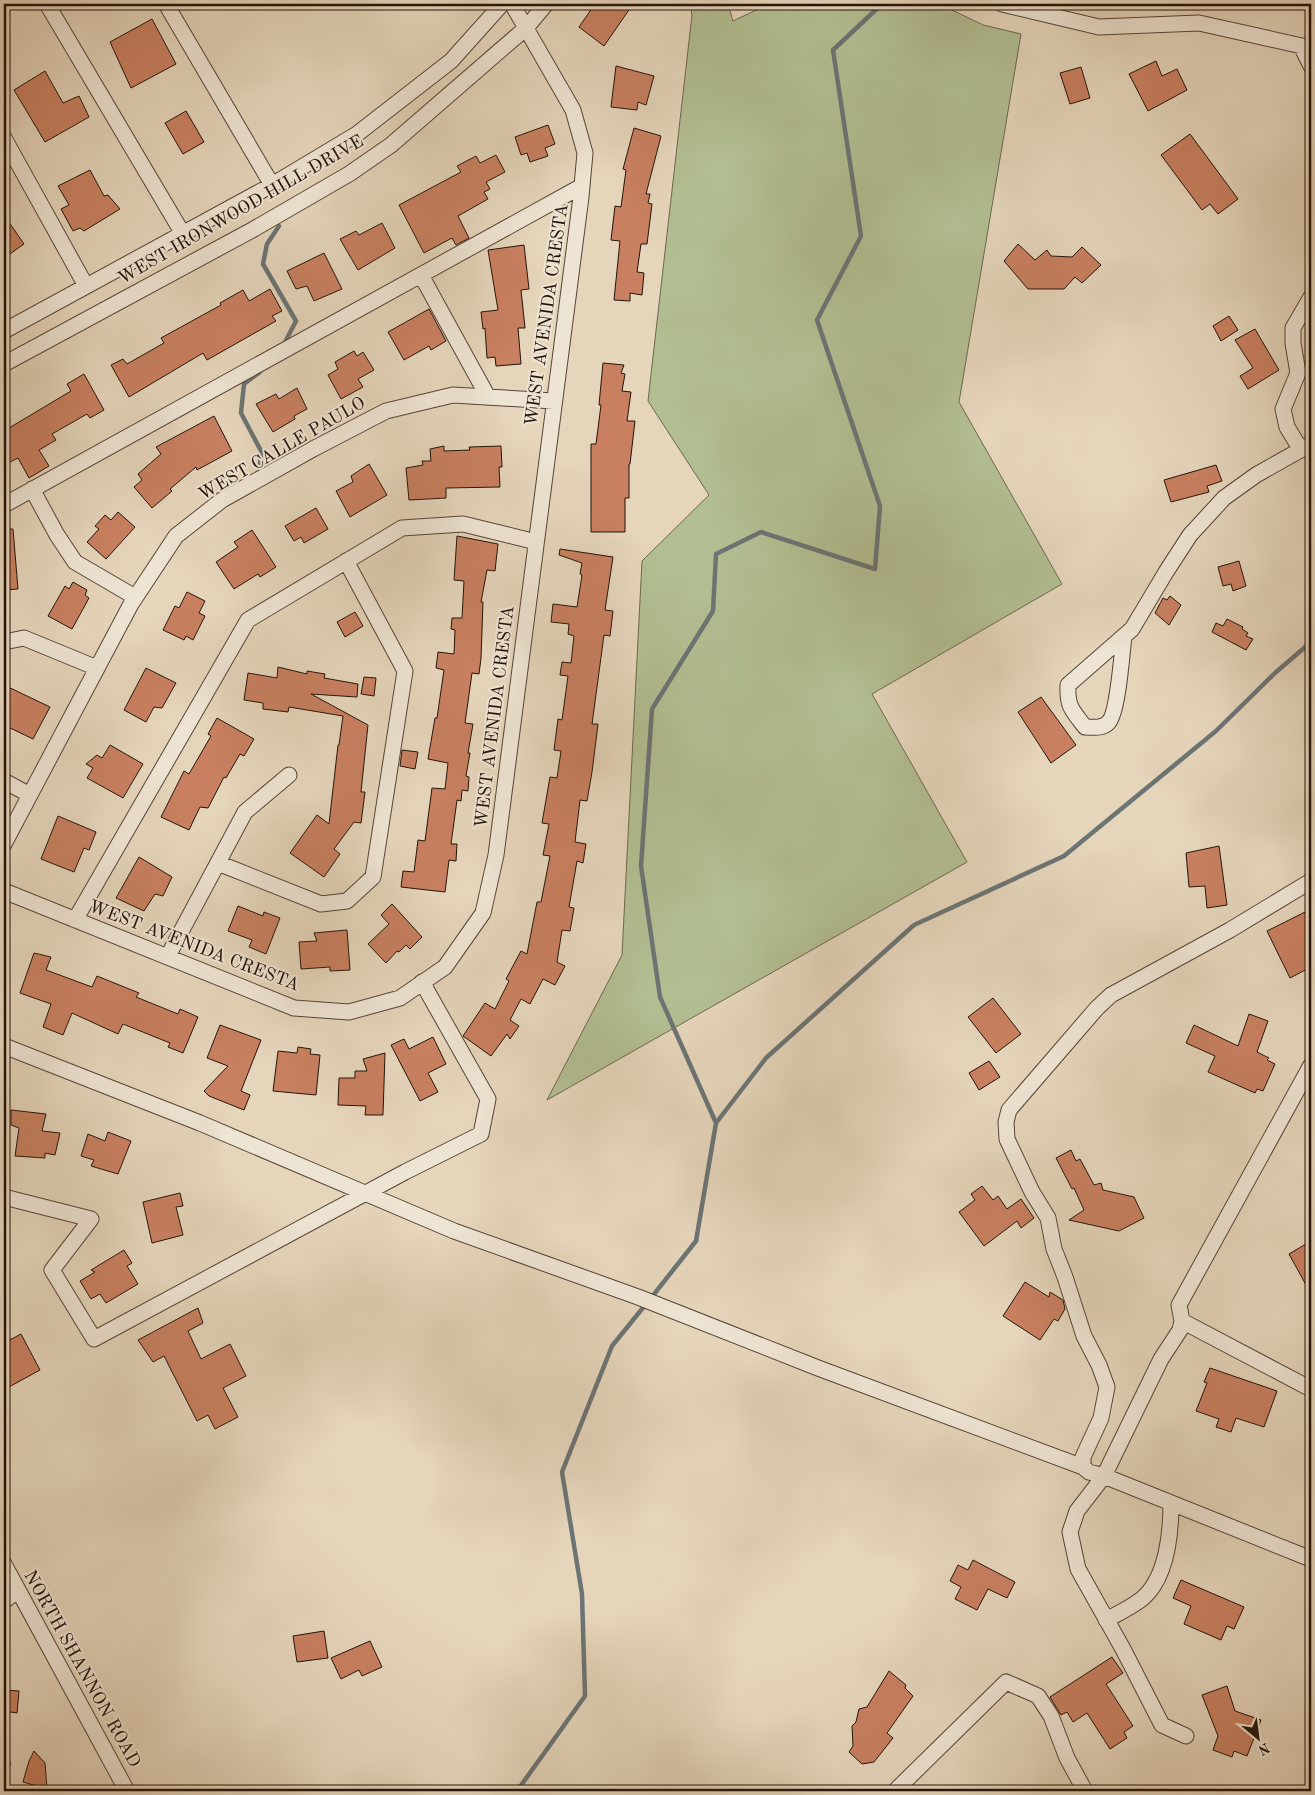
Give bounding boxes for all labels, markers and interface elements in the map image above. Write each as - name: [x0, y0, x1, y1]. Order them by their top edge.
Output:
- street label: WEST IRONWOOD HILL DRIVE: [115, 132, 367, 288]
- street label: WEST AVENIDA CRESTA: [522, 203, 572, 427]
- street label: WEST CALLE PAULO: [196, 394, 368, 504]
- street label: WEST AVENIDA CRESTA: [472, 604, 518, 829]
- street label: WEST AVENIDA CRESTA: [86, 897, 302, 995]
- street label: NORTH SHANNON ROAD: [20, 1568, 144, 1770]
- north arrow: [1232, 1712, 1282, 1762]
- text: N: [1255, 1740, 1272, 1757]

